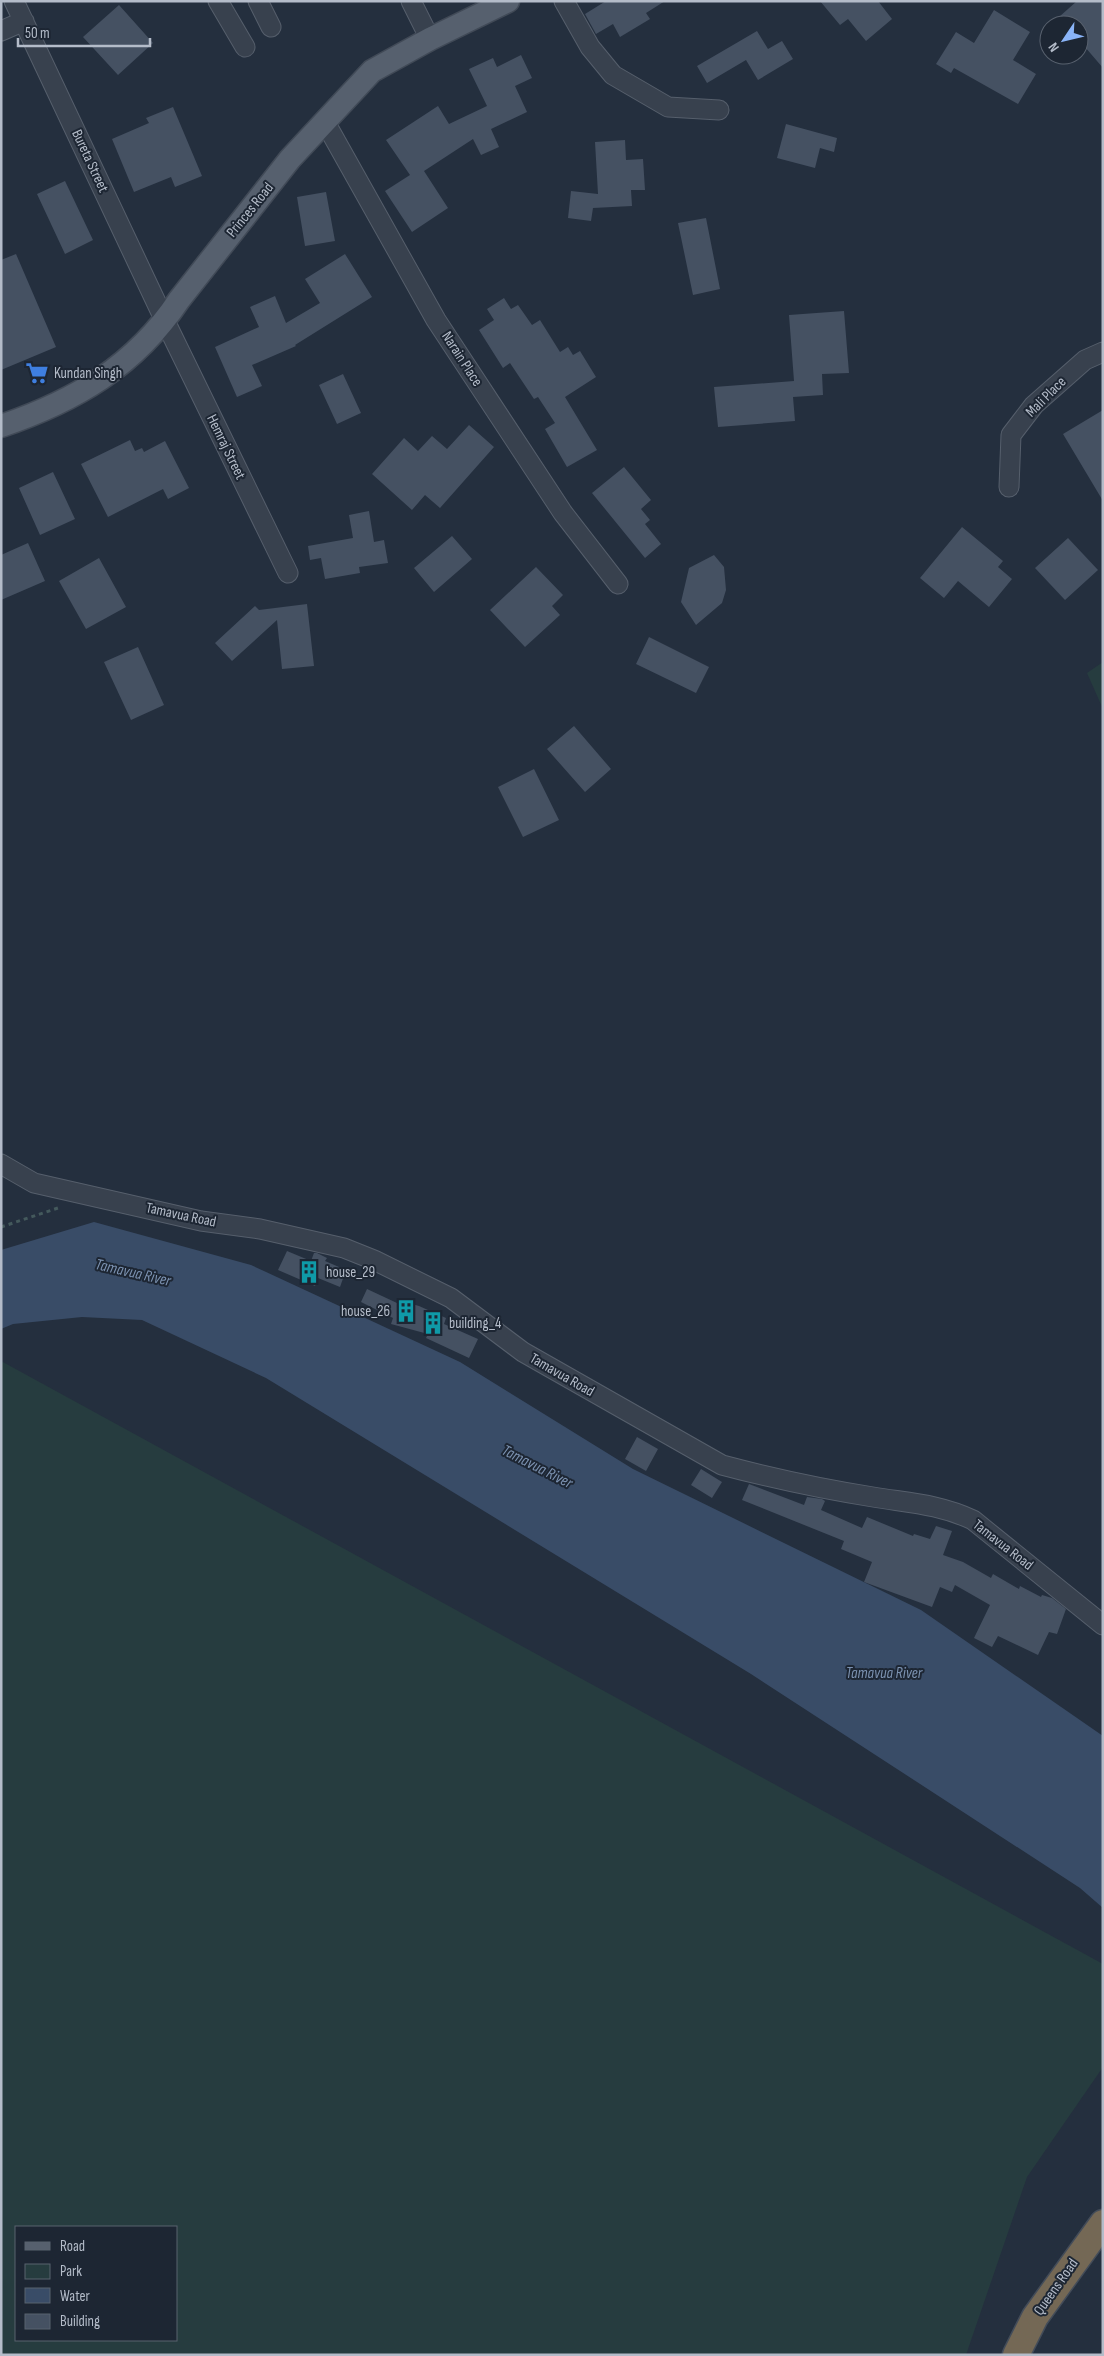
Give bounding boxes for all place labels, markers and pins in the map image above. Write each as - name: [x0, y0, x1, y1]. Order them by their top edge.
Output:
- supermarket icon: Kundan Singh: [24, 360, 50, 386]
- place label: Kundan Singh: [54, 364, 122, 383]
- building icon: house_29: [296, 1259, 322, 1285]
- place label: house_29: [326, 1263, 375, 1282]
- building icon: house_26: [393, 1298, 419, 1324]
- place label: house_26: [341, 1302, 390, 1321]
- building icon: building_4: [420, 1310, 446, 1336]
- place label: building_4: [449, 1314, 501, 1333]

